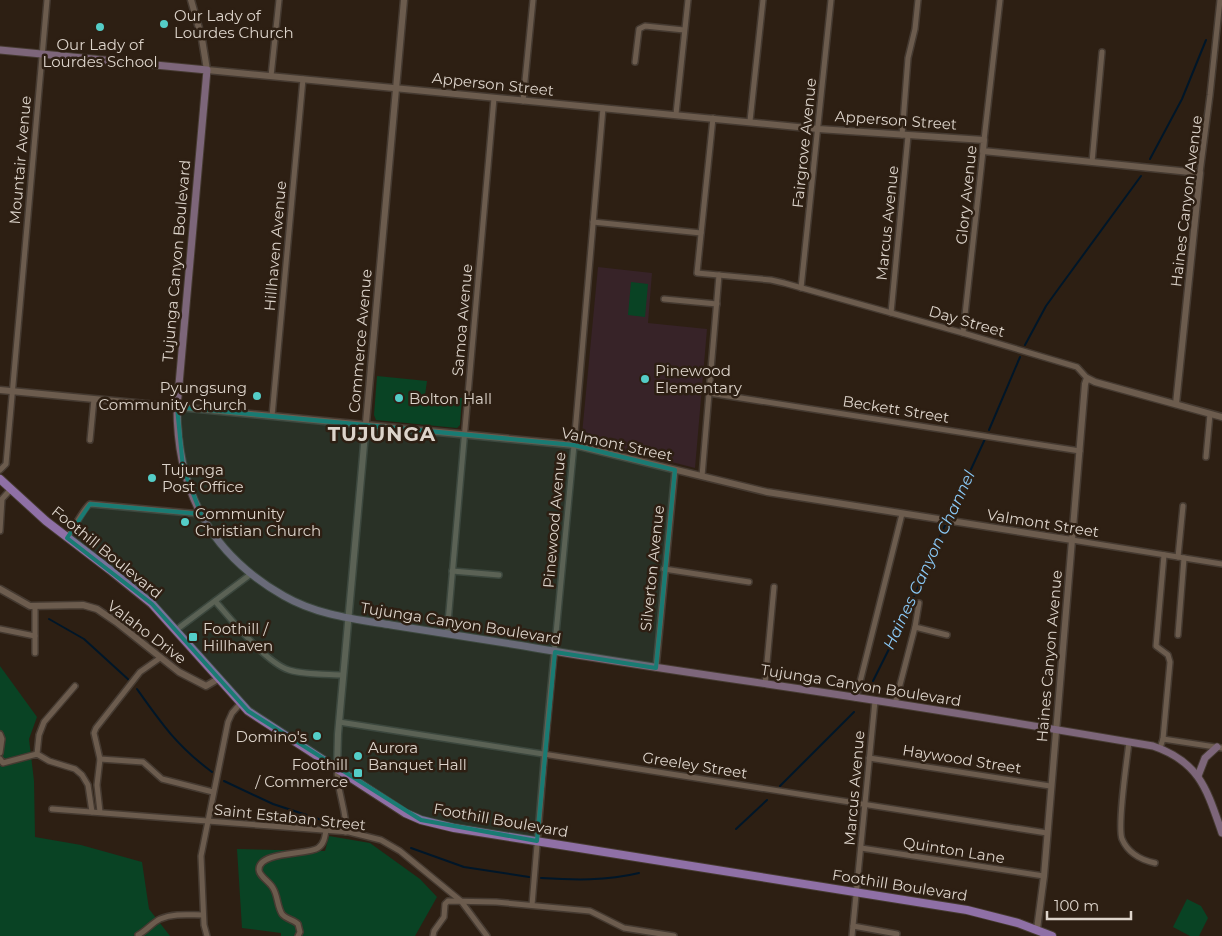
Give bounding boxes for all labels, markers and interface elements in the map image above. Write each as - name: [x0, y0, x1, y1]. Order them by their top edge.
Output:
- place label: Our Lady of Lourdes Church: [174, 6, 294, 42]
- marker: Our Lady of Lourdes Church: [158, 18, 170, 30]
- marker: Our Lady of Lourdes School: [94, 21, 106, 33]
- place label: Our Lady of Lourdes School: [42, 35, 158, 71]
- street label: Apperson Street: [431, 68, 555, 100]
- street label: Fairgrove Avenue: [788, 77, 820, 209]
- street label: Mountair Avenue: [5, 95, 35, 225]
- street label: Apperson Street: [834, 106, 958, 134]
- street label: Haines Canyon Avenue: [1166, 114, 1206, 288]
- street label: Glory Avenue: [951, 144, 981, 246]
- street label: Tujunga Canyon Boulevard: [158, 159, 194, 363]
- street label: Marcus Avenue: [872, 165, 902, 281]
- street label: Hillhaven Avenue: [260, 180, 290, 312]
- street label: Samoa Avenue: [448, 263, 476, 377]
- street label: Commerce Avenue: [344, 268, 376, 414]
- street label: Day Street: [927, 301, 1007, 341]
- place label: Pinewood Elementary: [655, 361, 743, 397]
- marker: Pinewood Elementary: [639, 373, 651, 385]
- place label: Pyungsung Community Church: [99, 378, 247, 414]
- place label: Bolton Hall: [409, 389, 492, 408]
- marker: Pyungsung Community Church: [251, 390, 263, 402]
- street label: Beckett Street: [841, 391, 951, 427]
- marker: Bolton Hall: [393, 392, 405, 404]
- district label: TUJUNGA: [328, 422, 436, 446]
- street label: Valmont Street: [560, 423, 674, 465]
- street label: Pinewood Avenue: [539, 451, 569, 589]
- place label: Tujunga Post Office: [162, 460, 244, 496]
- water label: Haines Canyon Channel: [879, 467, 979, 653]
- marker: Tujunga Post Office: [146, 472, 158, 484]
- street label: Foothill Boulevard: [48, 502, 166, 602]
- place label: Community Christian Church: [195, 504, 321, 540]
- street label: Silverton Avenue: [636, 504, 668, 632]
- street label: Valmont Street: [986, 505, 1100, 541]
- marker: Community Christian Church: [179, 516, 191, 528]
- street label: Haines Canyon Avenue: [1032, 569, 1066, 743]
- street label: Valaho Drive: [104, 596, 190, 668]
- street label: Tujunga Canyon Boulevard: [359, 598, 563, 648]
- place label: Foothill / Hillhaven: [203, 619, 273, 655]
- marker: Foothill / Hillhaven: [187, 631, 199, 643]
- street label: Tujunga Canyon Boulevard: [759, 660, 963, 710]
- place label: Domino's: [236, 727, 307, 746]
- marker: Domino's: [311, 730, 323, 742]
- street label: Marcus Avenue: [840, 730, 868, 846]
- place label: Aurora Banquet Hall: [368, 738, 467, 774]
- street label: Haywood Street: [901, 740, 1023, 778]
- street label: Greeley Street: [641, 747, 749, 783]
- marker: Aurora Banquet Hall: [352, 750, 364, 762]
- place label: Foothill / Commerce: [254, 755, 348, 791]
- marker: Foothill / Commerce: [352, 767, 364, 779]
- street label: Foothill Boulevard: [432, 799, 570, 841]
- street label: Saint Estaban Street: [213, 800, 367, 834]
- street label: Quinton Lane: [902, 833, 1006, 867]
- street label: Foothill Boulevard: [831, 865, 969, 905]
- scale bar: [1047, 888, 1131, 920]
- text: 100 m: [1054, 896, 1099, 915]

